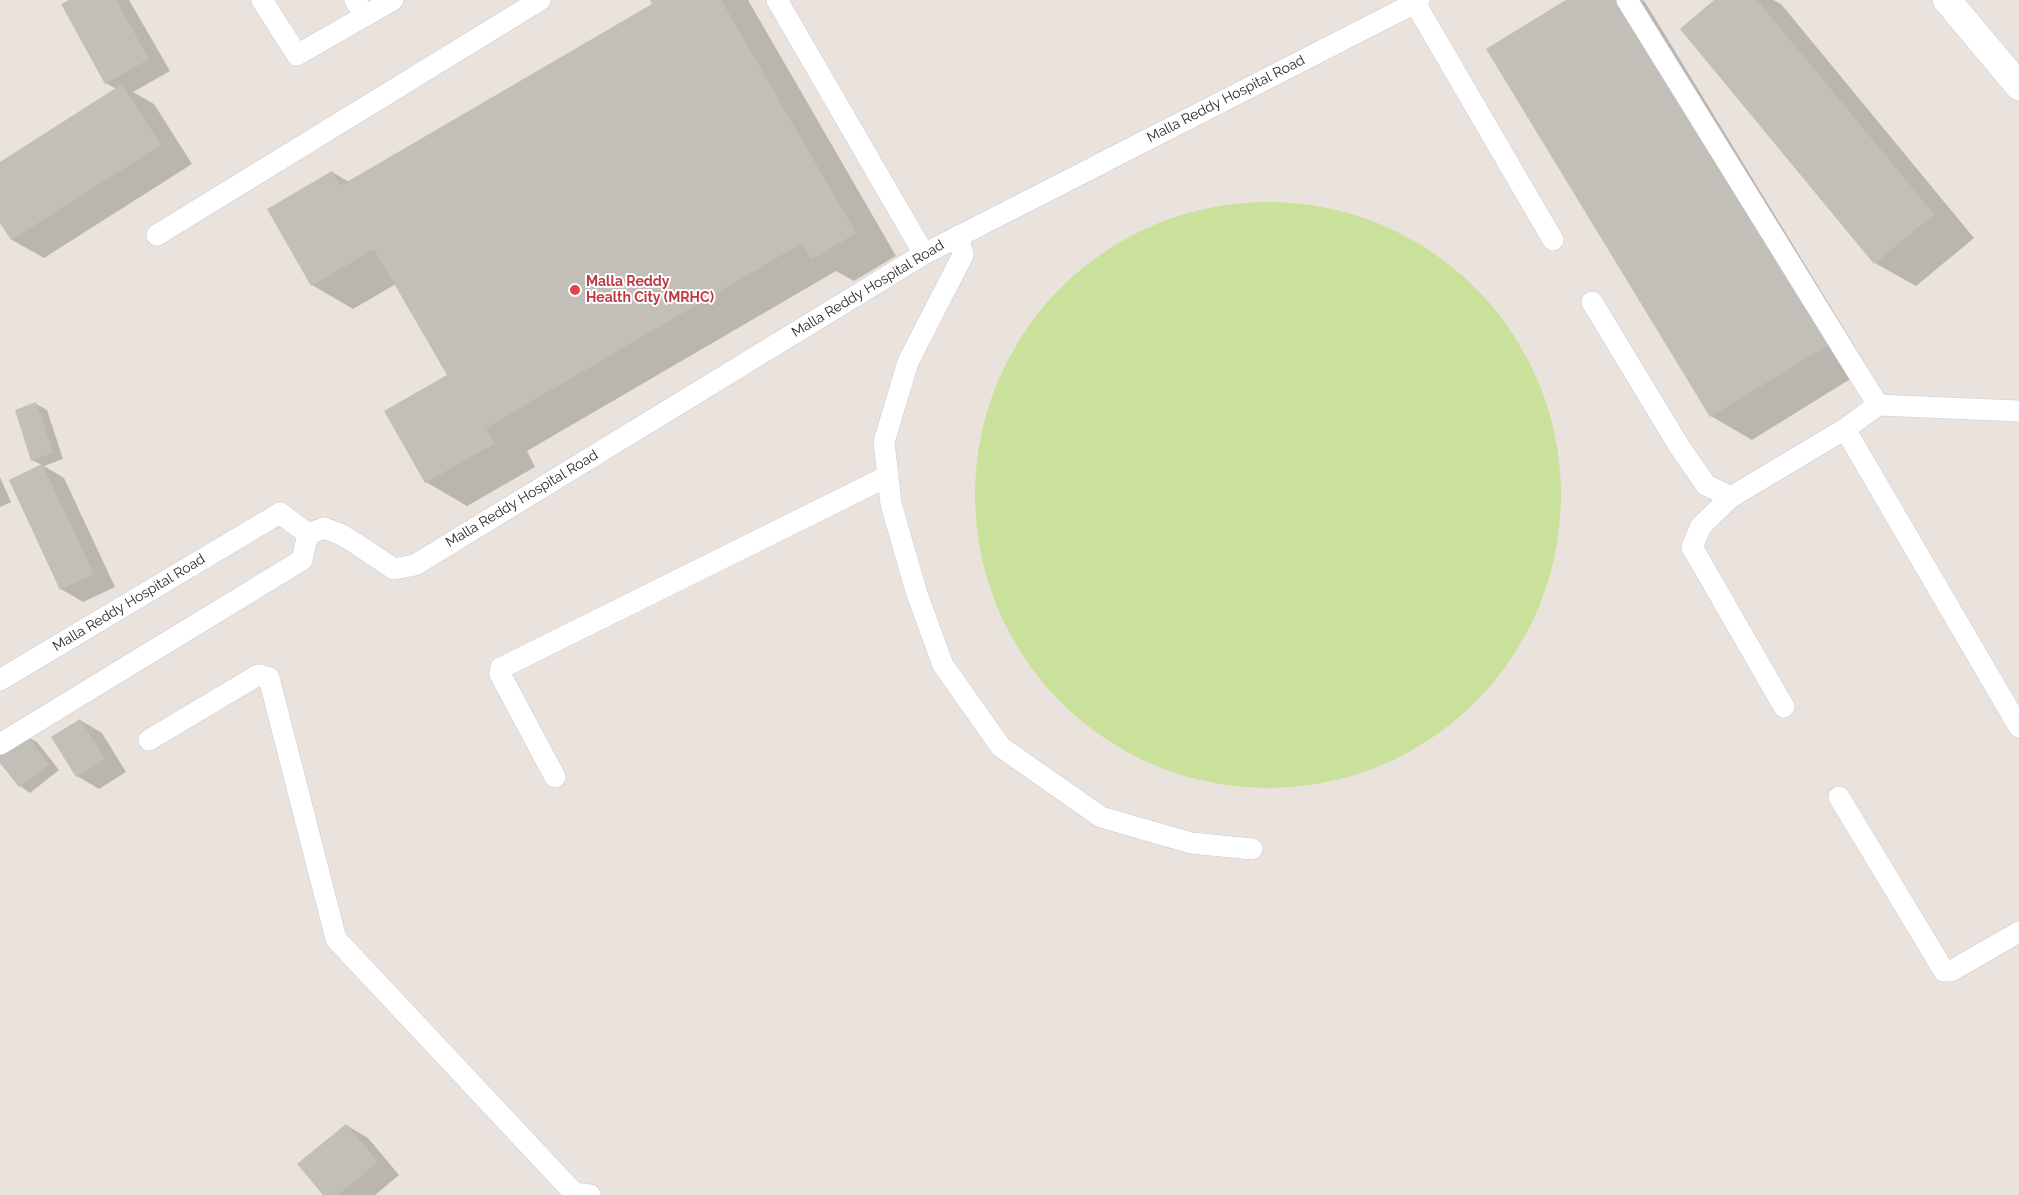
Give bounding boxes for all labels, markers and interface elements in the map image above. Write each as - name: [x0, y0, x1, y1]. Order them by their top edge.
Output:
- street label: Malla Reddy Hospital Road: [1144, 52, 1308, 146]
- street label: Malla Reddy Hospital Road: [789, 237, 947, 341]
- place label: Malla Reddy Health City (MRHC): [586, 274, 714, 306]
- marker: Malla Reddy Health City (MRHC): [568, 283, 582, 297]
- street label: Malla Reddy Hospital Road: [443, 447, 601, 551]
- street label: Malla Reddy Hospital Road: [50, 551, 208, 655]

